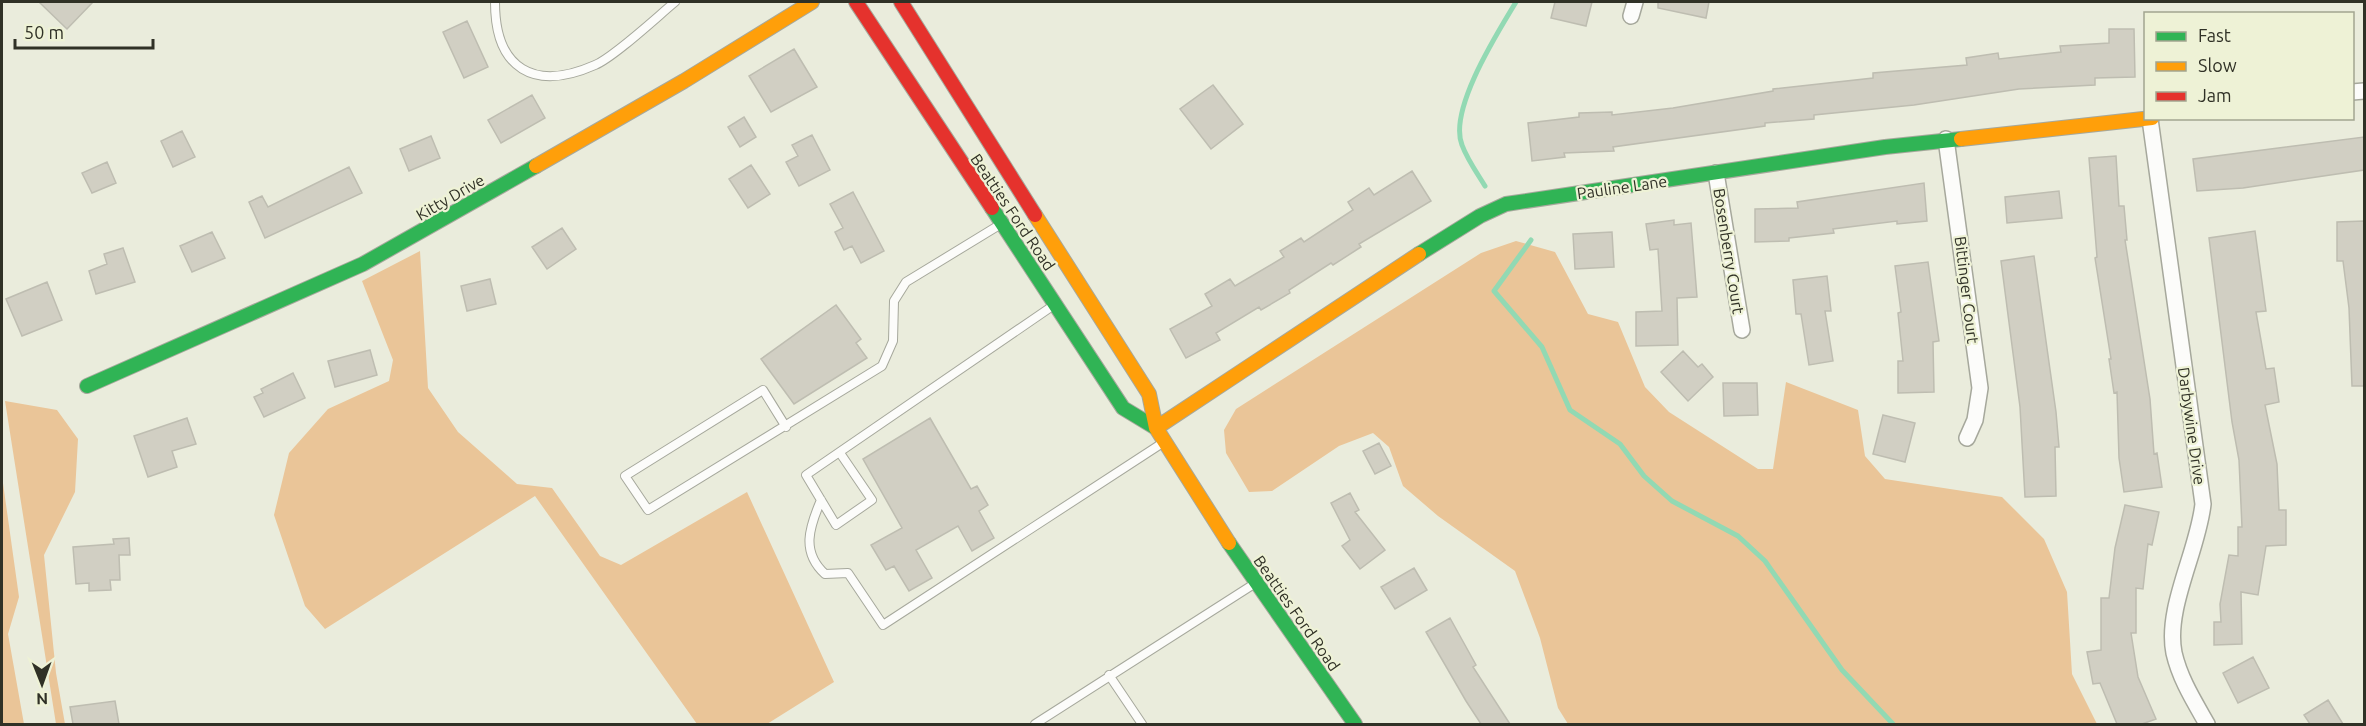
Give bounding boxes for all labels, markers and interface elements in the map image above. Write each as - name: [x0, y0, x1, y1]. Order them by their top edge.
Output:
- scale bar: [15, 12, 153, 50]
- legend: [2144, 12, 2354, 120]
- text: 50 m: [24, 22, 64, 42]
- text: Fast: [2198, 25, 2231, 45]
- text: Slow: [2198, 55, 2237, 75]
- text: Jam: [2198, 85, 2232, 105]
- street label: Beatties Ford Road: [967, 150, 1059, 274]
- street label: Kitty Drive: [413, 170, 487, 224]
- street label: Pauline Lane: [1576, 172, 1668, 202]
- street label: Bosenberry Court: [1710, 187, 1748, 316]
- street label: Bittinger Court: [1951, 235, 1983, 345]
- street label: Darbywine Drive: [2175, 366, 2209, 486]
- street label: Beatties Ford Road: [1250, 552, 1344, 674]
- north arrow: [12, 654, 72, 714]
- text: N: [36, 690, 48, 708]

